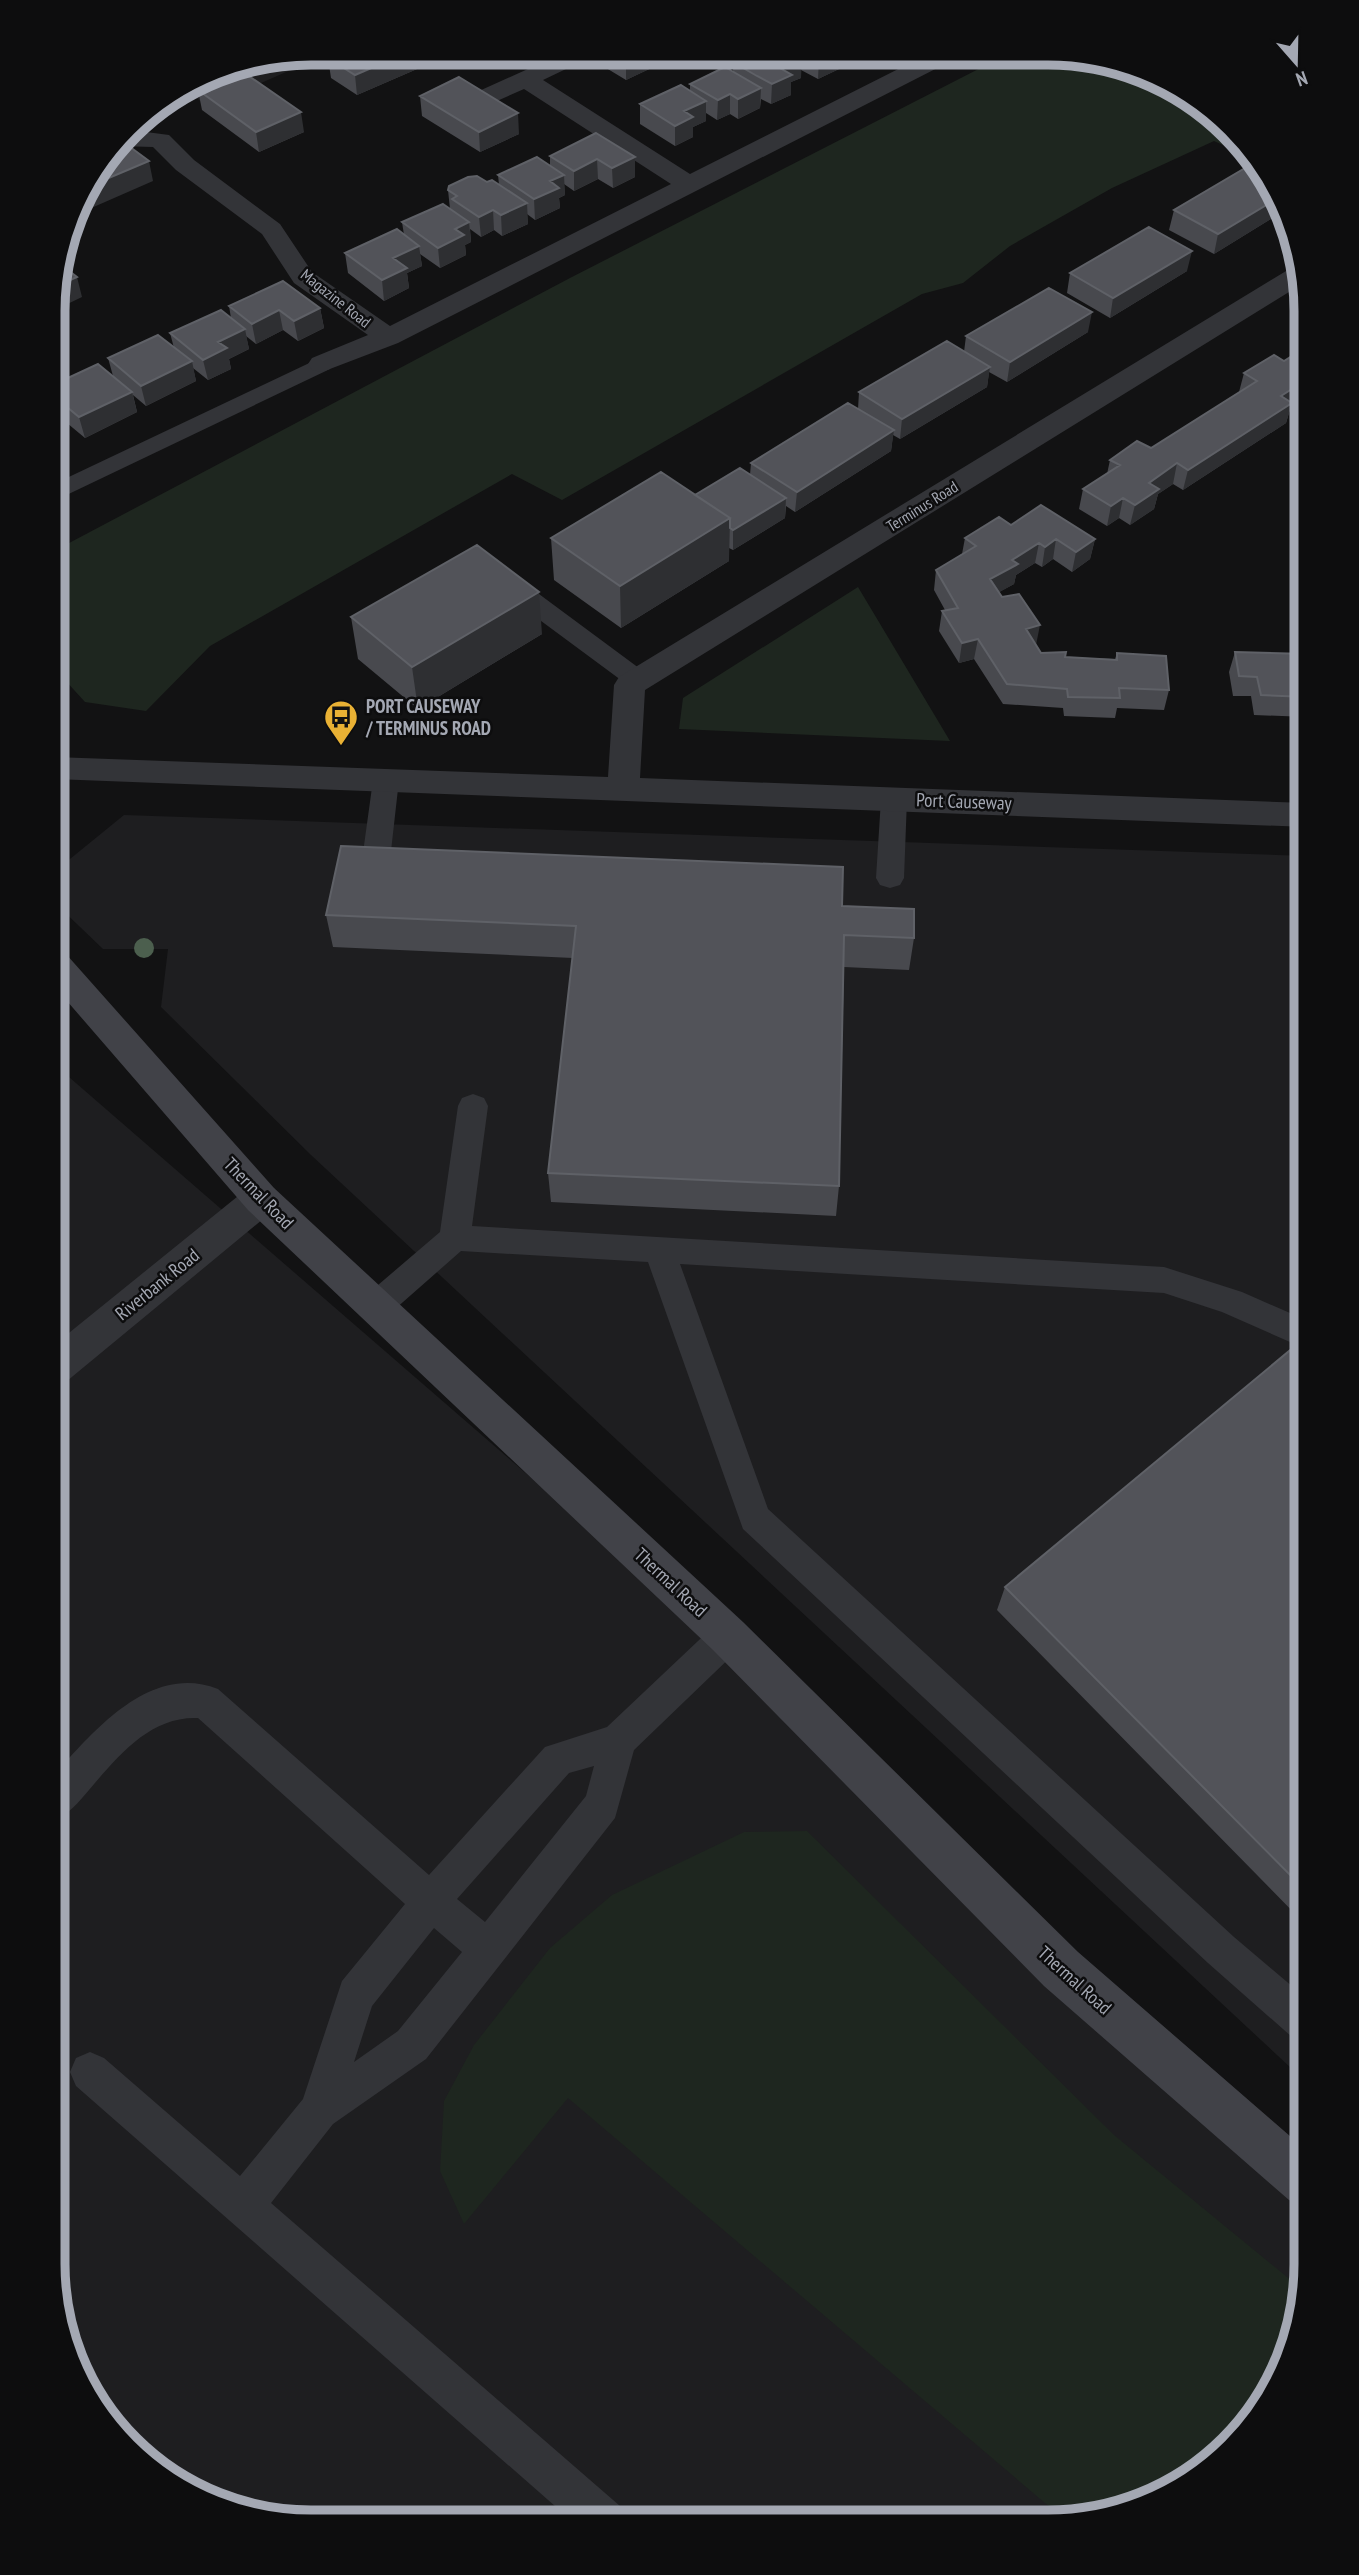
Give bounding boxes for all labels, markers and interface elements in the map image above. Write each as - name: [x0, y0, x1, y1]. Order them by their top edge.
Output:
- north arrow: [1261, 28, 1331, 98]
- text: N: [1293, 66, 1311, 92]
- street label: Magazine Road: [297, 264, 375, 332]
- street label: Terminus Road: [883, 476, 961, 536]
- place label: PORT CAUSEWAY / TERMINUS ROAD: [365, 694, 491, 740]
- bus stop icon: PORT CAUSEWAY / TERMINUS ROAD: [322, 698, 360, 747]
- street label: Port Causeway: [916, 787, 1013, 815]
- street label: Thermal Road: [219, 1152, 299, 1234]
- street label: Riverbank Road: [110, 1243, 204, 1325]
- street label: Thermal Road: [630, 1542, 712, 1622]
- street label: Thermal Road: [1033, 1941, 1117, 2019]

